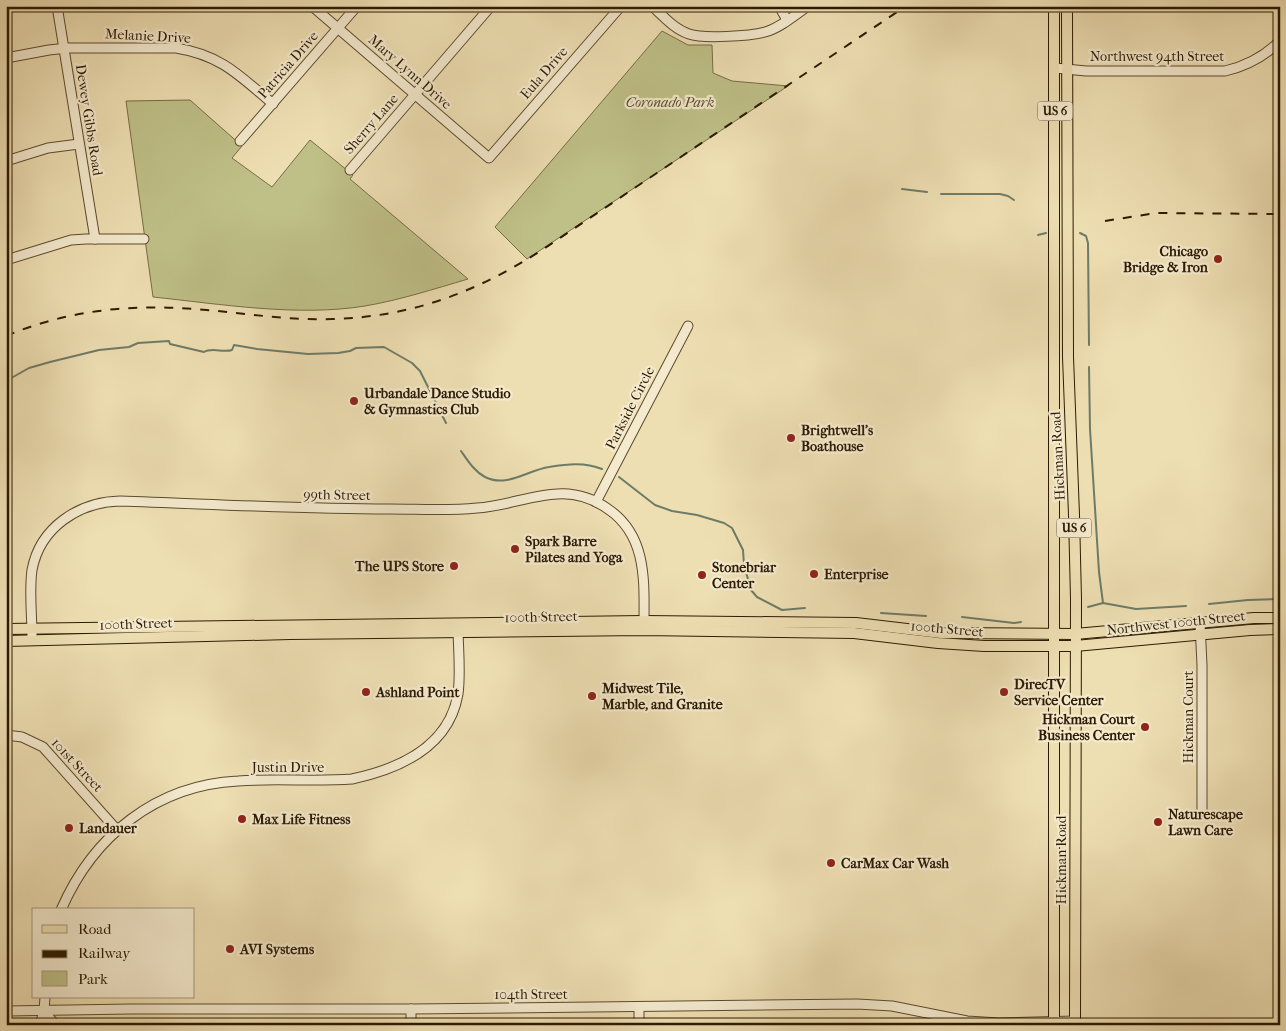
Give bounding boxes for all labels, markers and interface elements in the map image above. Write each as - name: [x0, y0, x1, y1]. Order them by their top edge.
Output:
- street label: Melanie Drive: [105, 25, 192, 47]
- street label: Patricia Drive: [254, 28, 322, 102]
- street label: Mary Lynn Drive: [365, 31, 455, 113]
- street label: Eula Drive: [517, 43, 571, 103]
- street label: Northwest 94th Street: [1090, 48, 1224, 65]
- street label: Dewey Gibbs Road: [72, 63, 106, 177]
- street label: Sherry Lane: [340, 90, 402, 158]
- park label: Coronado Park: [626, 94, 714, 111]
- road number: US 6: [1038, 102, 1072, 120]
- place label: Chicago Bridge & Iron: [1123, 243, 1209, 276]
- marker: Chicago Bridge & Iron: [1212, 253, 1224, 265]
- street label: Parkside Circle: [602, 364, 658, 452]
- place label: Urbandale Dance Studio & Gymnastics Club: [363, 385, 511, 418]
- marker: Urbandale Dance Studio & Gymnastics Club: [348, 395, 360, 407]
- street label: Hickman Road: [1047, 411, 1069, 501]
- place label: Brightwell's Boathouse: [801, 422, 874, 455]
- marker: Brightwell's Boathouse: [785, 432, 797, 444]
- street label: 99th Street: [303, 486, 371, 504]
- road number: US 6: [1056, 518, 1092, 538]
- place label: Spark Barre Pilates and Yoga: [525, 533, 623, 566]
- marker: Spark Barre Pilates and Yoga: [509, 543, 521, 555]
- place label: The UPS Store: [354, 558, 444, 575]
- place label: Stonebriar Center: [712, 559, 777, 592]
- marker: The UPS Store: [448, 560, 460, 572]
- place label: Enterprise: [824, 566, 889, 583]
- marker: Enterprise: [808, 568, 820, 580]
- marker: Stonebriar Center: [696, 569, 708, 581]
- street label: Northwest 100th Street: [1106, 607, 1246, 639]
- street label: 100th Street: [504, 608, 578, 626]
- street label: 100th Street: [99, 614, 173, 634]
- street label: 100th Street: [910, 617, 984, 641]
- street label: Hickman Court: [1180, 670, 1197, 764]
- place label: DirecTV Service Center: [1014, 676, 1105, 709]
- place label: Midwest Tile, Marble, and Granite: [601, 680, 723, 713]
- place label: Ashland Point: [375, 684, 460, 701]
- marker: Ashland Point: [360, 686, 372, 698]
- marker: DirecTV Service Center: [998, 686, 1010, 698]
- marker: Midwest Tile, Marble, and Granite: [586, 690, 598, 702]
- place label: Hickman Court Business Center: [1038, 711, 1136, 744]
- marker: Hickman Court Business Center: [1139, 721, 1151, 733]
- street label: 101st Street: [48, 734, 106, 796]
- street label: Justin Drive: [251, 759, 324, 776]
- place label: Naturescape Lawn Care: [1168, 806, 1243, 839]
- place label: Max Life Fitness: [251, 811, 351, 828]
- marker: Max Life Fitness: [236, 813, 248, 825]
- street label: Hickman Road: [1053, 815, 1070, 904]
- marker: Naturescape Lawn Care: [1152, 816, 1164, 828]
- place label: Landauer: [79, 820, 138, 837]
- marker: Landauer: [63, 822, 75, 834]
- place label: CarMax Car Wash: [841, 855, 950, 872]
- marker: CarMax Car Wash: [825, 857, 837, 869]
- legend: [32, 908, 195, 998]
- text: Road: [78, 920, 112, 938]
- place label: AVI Systems: [239, 941, 315, 958]
- marker: AVI Systems: [224, 943, 236, 955]
- text: Railway: [78, 944, 131, 962]
- text: Park: [78, 970, 108, 988]
- street label: 104th Street: [494, 986, 568, 1003]

